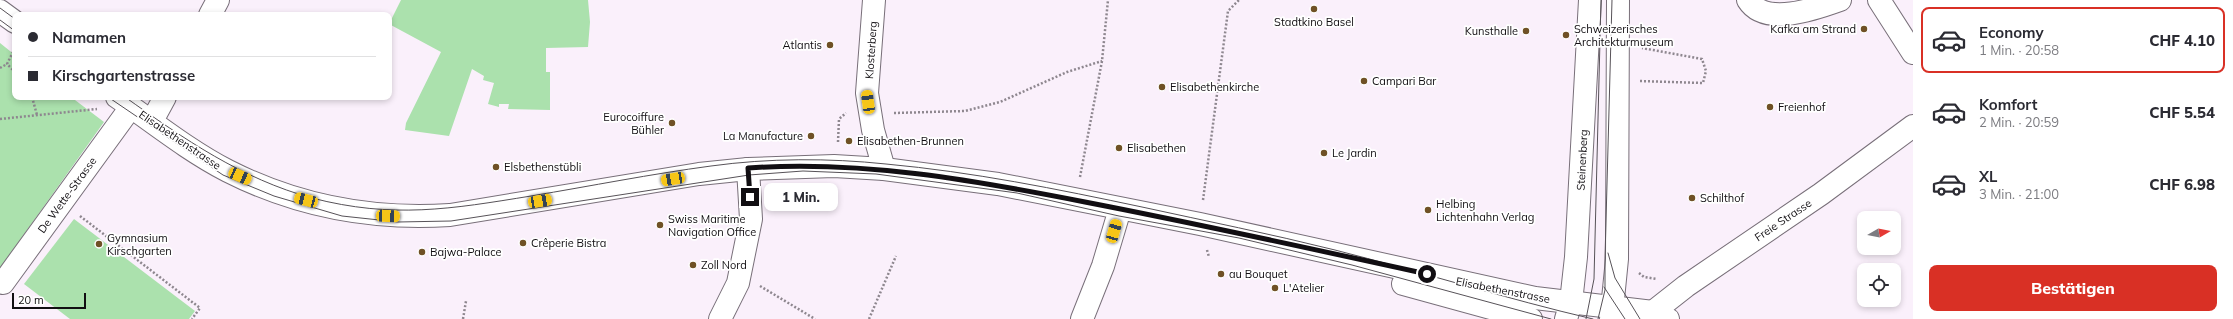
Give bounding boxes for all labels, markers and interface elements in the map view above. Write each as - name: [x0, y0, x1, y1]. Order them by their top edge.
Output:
- marker: Stadtkino Basel: [1309, 4, 1319, 14]
- place label: Stadtkino Basel: [1274, 15, 1354, 29]
- street label: Klosterberg: [862, 20, 880, 80]
- place label: Schweizerisches Architekturmuseum: [1574, 22, 1673, 49]
- place label: Kafka am Strand: [1770, 22, 1856, 36]
- icon: car: [1931, 22, 1967, 58]
- text: Economy: [1979, 23, 2044, 42]
- place label: Kunsthalle: [1465, 24, 1518, 38]
- marker: Kafka am Strand: [1859, 24, 1869, 34]
- marker: Kunsthalle: [1521, 26, 1531, 36]
- text: Namamen: [52, 28, 126, 47]
- marker: Schweizerisches Architekturmuseum: [1561, 30, 1571, 40]
- text: CHF 4.10: [2149, 31, 2215, 50]
- place label: Atlantis: [783, 38, 822, 52]
- marker: Atlantis: [825, 40, 835, 50]
- text: 1 Min. · 20:58: [1979, 42, 2059, 58]
- text: Kirschgartenstrasse: [52, 66, 195, 85]
- place label: Campari Bar: [1372, 74, 1436, 88]
- marker: Campari Bar: [1359, 76, 1369, 86]
- place label: Elisabethenkirche: [1170, 80, 1259, 94]
- marker: Elisabethenkirche: [1157, 82, 1167, 92]
- car: [860, 89, 876, 115]
- icon: car: [1931, 94, 1967, 130]
- text: Komfort: [1979, 95, 2037, 114]
- place label: Freienhof: [1778, 100, 1826, 114]
- marker: Freienhof: [1765, 102, 1775, 112]
- text: CHF 5.54: [2149, 103, 2215, 122]
- street label: Elisabethenstrasse: [136, 107, 224, 173]
- place label: Eurocoiffure Bühler: [603, 110, 664, 137]
- text: 2 Min. · 20:59: [1979, 114, 2059, 130]
- marker: Eurocoiffure Bühler: [667, 118, 677, 128]
- place label: La Manufacture: [723, 129, 803, 143]
- street label: Steinenberg: [1573, 129, 1591, 191]
- marker: La Manufacture: [806, 131, 816, 141]
- place label: Elisabethen-Brunnen: [857, 134, 964, 148]
- marker: Elisabethen-Brunnen: [844, 136, 854, 146]
- place label: Elisabethen: [1127, 141, 1186, 155]
- marker: Elisabethen: [1114, 143, 1124, 153]
- place label: Le Jardin: [1332, 146, 1377, 160]
- marker: Le Jardin: [1319, 148, 1329, 158]
- street label: De Wette-Strasse: [35, 154, 99, 236]
- place label: Elsbethenstübli: [504, 160, 581, 174]
- marker: Elsbethenstübli: [491, 162, 501, 172]
- car: [227, 166, 253, 186]
- icon: car: [1931, 166, 1967, 202]
- text: XL: [1979, 167, 1997, 186]
- car: [660, 171, 686, 187]
- text: CHF 6.98: [2149, 175, 2215, 194]
- callout: 1 Min.: [764, 183, 838, 211]
- text: 3 Min. · 21:00: [1979, 186, 2059, 202]
- route end: [741, 188, 759, 206]
- text: 1 Min.: [782, 189, 820, 205]
- car: [293, 191, 319, 209]
- place label: Schilthof: [1700, 191, 1745, 205]
- car: [527, 193, 553, 209]
- marker: Schilthof: [1687, 193, 1697, 203]
- street label: Freie Strasse: [1752, 196, 1814, 244]
- place label: Helbing Lichtenhahn Verlag: [1436, 197, 1534, 224]
- marker: Helbing Lichtenhahn Verlag: [1423, 205, 1433, 215]
- car: [376, 210, 400, 222]
- north arrow: [1857, 211, 1901, 255]
- map controls: [1857, 211, 1901, 307]
- place label: Swiss Maritime Navigation Office: [668, 212, 756, 239]
- car: [1105, 218, 1123, 244]
- marker: Swiss Maritime Navigation Office: [655, 220, 665, 230]
- place label: Gymnasium Kirschgarten: [107, 231, 172, 258]
- place label: Crêperie Bistra: [531, 236, 606, 250]
- marker: Crêperie Bistra: [518, 238, 528, 248]
- marker: Gymnasium Kirschgarten: [94, 239, 104, 249]
- place label: Bajwa-Palace: [430, 245, 502, 259]
- marker: Bajwa-Palace: [417, 247, 427, 257]
- place label: Zoll Nord: [701, 258, 747, 272]
- marker: Zoll Nord: [688, 260, 698, 270]
- button: locate: [1857, 263, 1901, 307]
- route start: [1418, 265, 1436, 283]
- button: Bestätigen: [1929, 265, 2217, 311]
- place label: au Bouquet: [1229, 267, 1288, 281]
- marker: au Bouquet: [1216, 269, 1226, 279]
- street label: Elisabethenstrasse: [1455, 274, 1551, 306]
- place label: L'Atelier: [1283, 281, 1324, 295]
- marker: L'Atelier: [1270, 283, 1280, 293]
- scale bar: [12, 291, 86, 310]
- text: 20 m: [18, 293, 44, 307]

